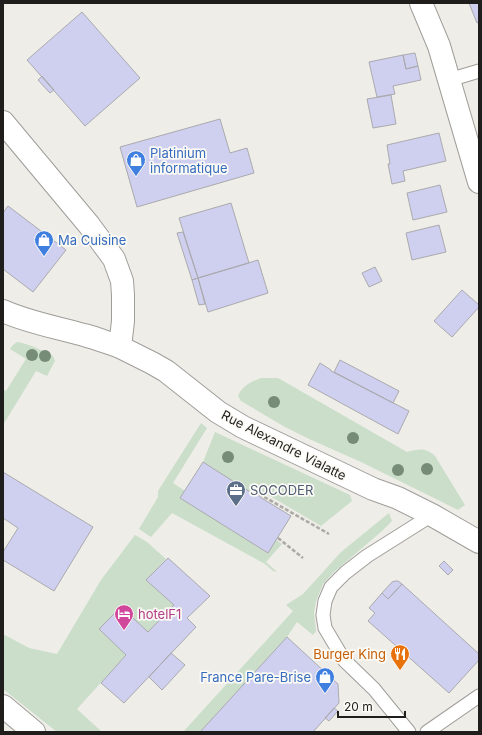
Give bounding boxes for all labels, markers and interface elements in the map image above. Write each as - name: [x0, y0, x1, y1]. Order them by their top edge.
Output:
- place label: Platinium informatique: [150, 145, 227, 176]
- shop icon: Platinium informatique: [125, 149, 147, 177]
- shop icon: Ma Cuisine: [33, 229, 55, 257]
- place label: Ma Cuisine: [58, 232, 126, 248]
- street label: Rue Alexandre Vialatte: [219, 407, 349, 483]
- office icon: SOCODER: [225, 479, 247, 507]
- place label: SOCODER: [250, 482, 313, 498]
- hotel icon: hotelF1: [113, 603, 135, 631]
- place label: hotelF1: [138, 606, 181, 622]
- restaurant icon: Burger King: [389, 643, 411, 671]
- place label: Burger King: [313, 646, 386, 662]
- shop icon: France Pare-Brise: [314, 666, 336, 694]
- place label: France Pare-Brise: [200, 669, 311, 685]
- scale bar: [338, 693, 405, 719]
- text: 20 m: [344, 699, 373, 714]

